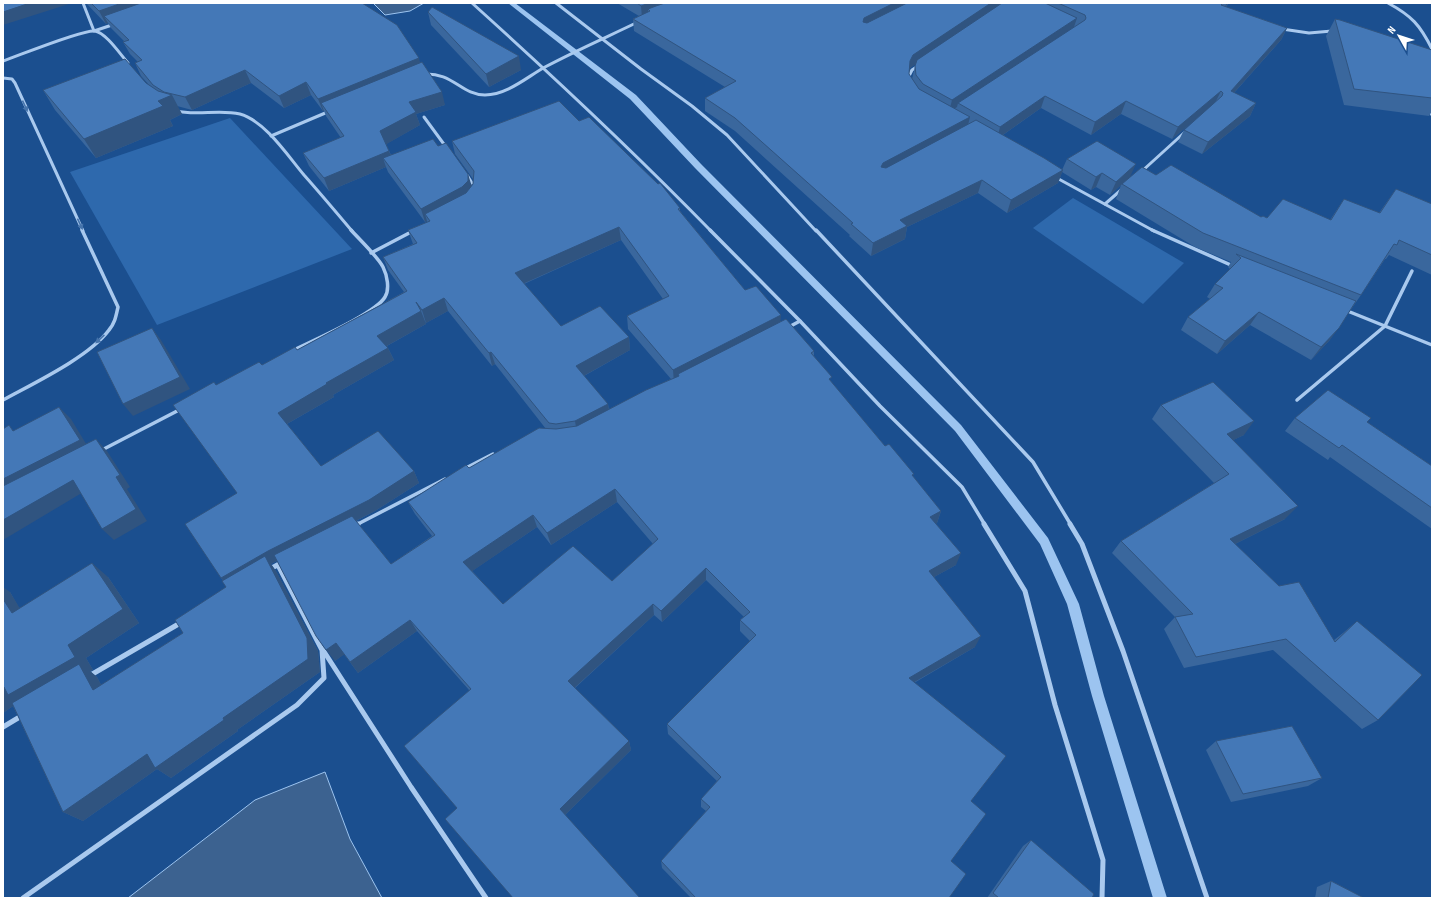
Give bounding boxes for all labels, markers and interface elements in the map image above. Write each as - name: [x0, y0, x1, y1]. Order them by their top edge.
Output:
- north arrow: [1379, 16, 1419, 56]
- text: N: [1385, 24, 1399, 36]
- one-way arrow: [23, 100, 29, 112]
- one-way arrow: [77, 218, 83, 229]
- one-way arrow: [95, 334, 105, 344]

